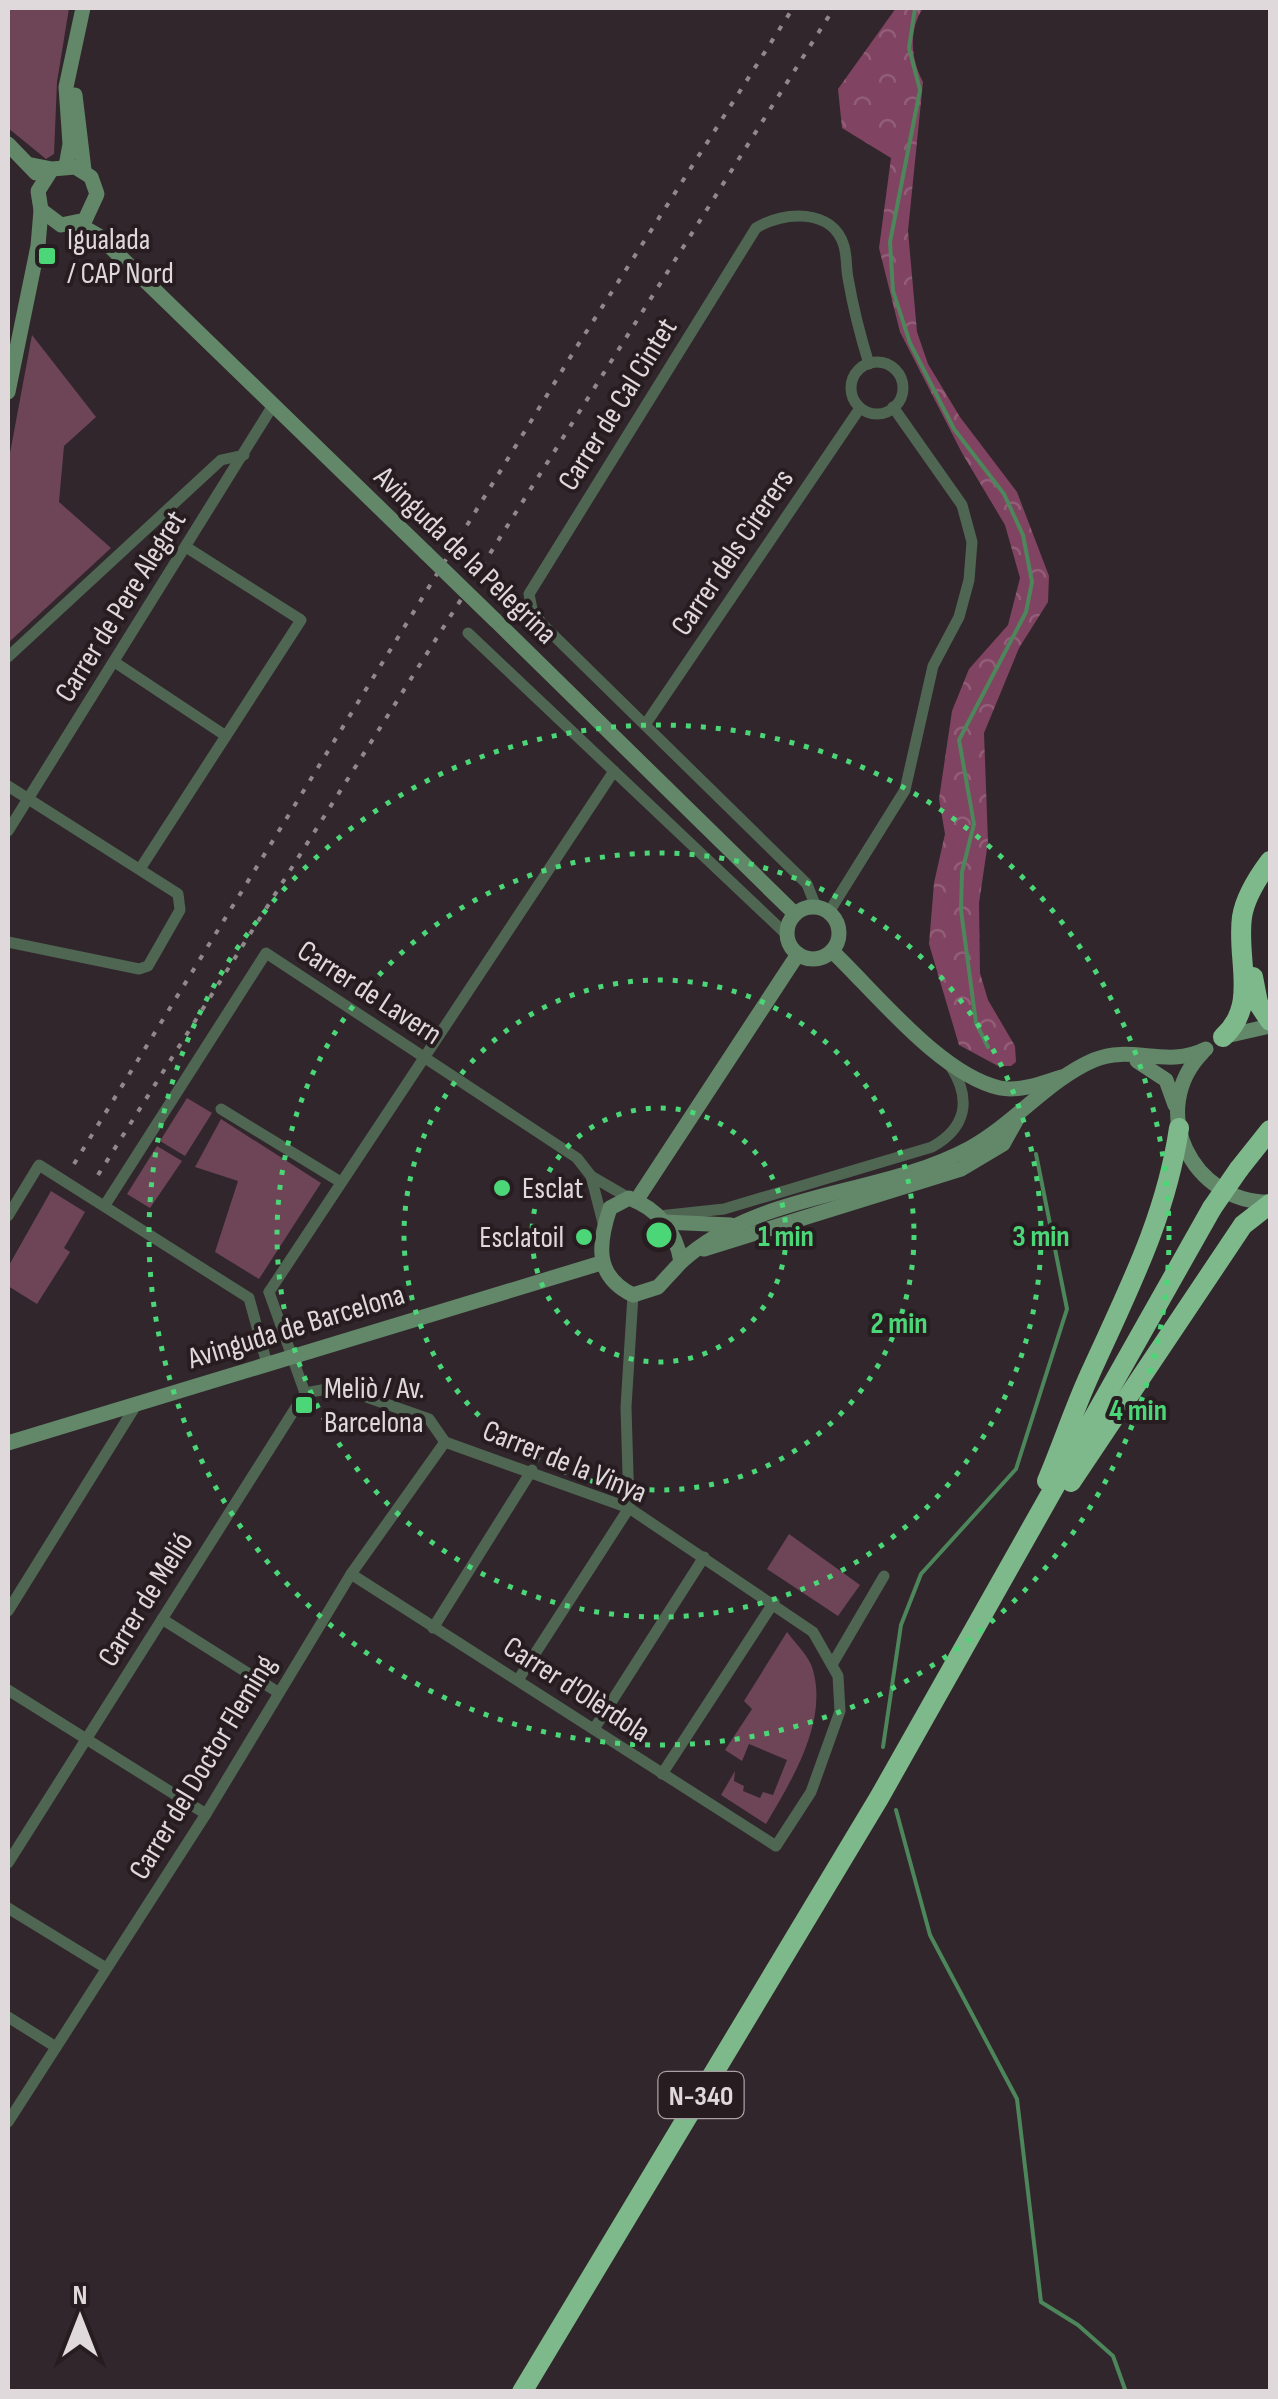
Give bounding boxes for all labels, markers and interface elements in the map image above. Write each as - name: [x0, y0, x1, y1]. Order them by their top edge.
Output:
- place label: Igualada / CAP Nord: [67, 222, 174, 292]
- marker: Igualada / CAP Nord: [36, 245, 58, 267]
- street label: Carrer de Cal Cintet: [551, 312, 685, 497]
- street label: Avinguda de la Pelegrina: [366, 459, 564, 652]
- street label: Carrer dels Cirerers: [664, 463, 802, 643]
- street label: Carrer de Pere Alegret: [48, 504, 194, 709]
- street label: Carrer de Lavern: [291, 933, 448, 1053]
- place label: Esclat: [522, 1171, 583, 1207]
- marker: Esclat: [491, 1177, 513, 1199]
- centre of rings: [641, 1217, 677, 1253]
- text: 1 min: [758, 1219, 814, 1255]
- text: 3 min: [1012, 1219, 1070, 1255]
- place label: Esclatoil: [479, 1220, 564, 1256]
- marker: Esclatoil: [573, 1226, 595, 1248]
- street label: Avinguda de Barcelona: [183, 1277, 409, 1377]
- text: 2 min: [870, 1306, 928, 1342]
- place label: Meliò / Av. Barcelona: [324, 1371, 424, 1441]
- text: 4 min: [1109, 1393, 1167, 1429]
- marker: Meliò / Av. Barcelona: [293, 1394, 315, 1416]
- street label: Carrer de la Vinya: [477, 1413, 652, 1511]
- street label: Carrer de Melió: [91, 1526, 201, 1673]
- street label: Carrer d'Olèrdola: [496, 1629, 657, 1751]
- street label: Carrer del Doctor Fleming: [122, 1649, 284, 1886]
- road number: N-340: [658, 2072, 744, 2118]
- north arrow: [30, 2269, 130, 2369]
- text: N: [73, 2279, 87, 2312]

